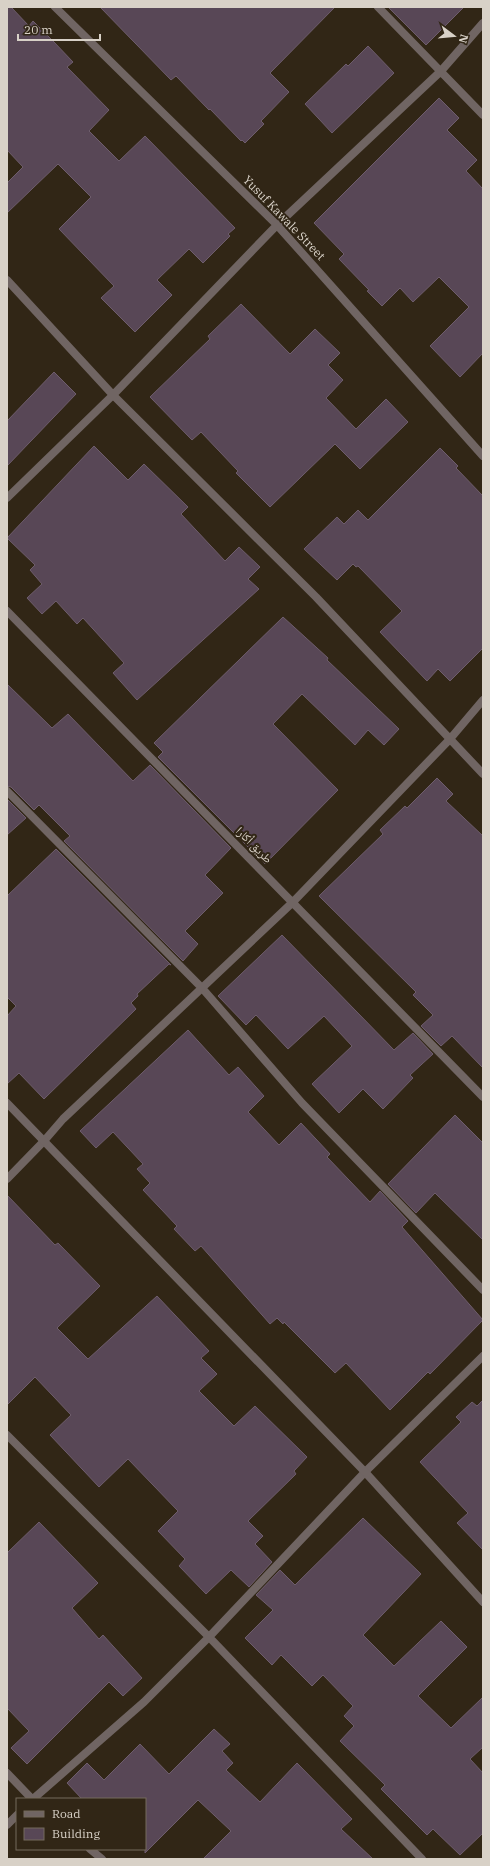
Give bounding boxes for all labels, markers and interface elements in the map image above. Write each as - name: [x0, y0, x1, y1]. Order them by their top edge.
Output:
- scale bar: [18, 16, 100, 42]
- north arrow: [434, 16, 474, 56]
- text: 20 m: [24, 22, 53, 37]
- text: N: [456, 33, 472, 45]
- street label: Yusuf Kawale Street: [240, 172, 329, 263]
- street label: طريق أكارا: [233, 823, 276, 866]
- legend: [16, 1798, 146, 1850]
- text: Road: [52, 1806, 81, 1821]
- text: Building: [52, 1826, 100, 1841]

